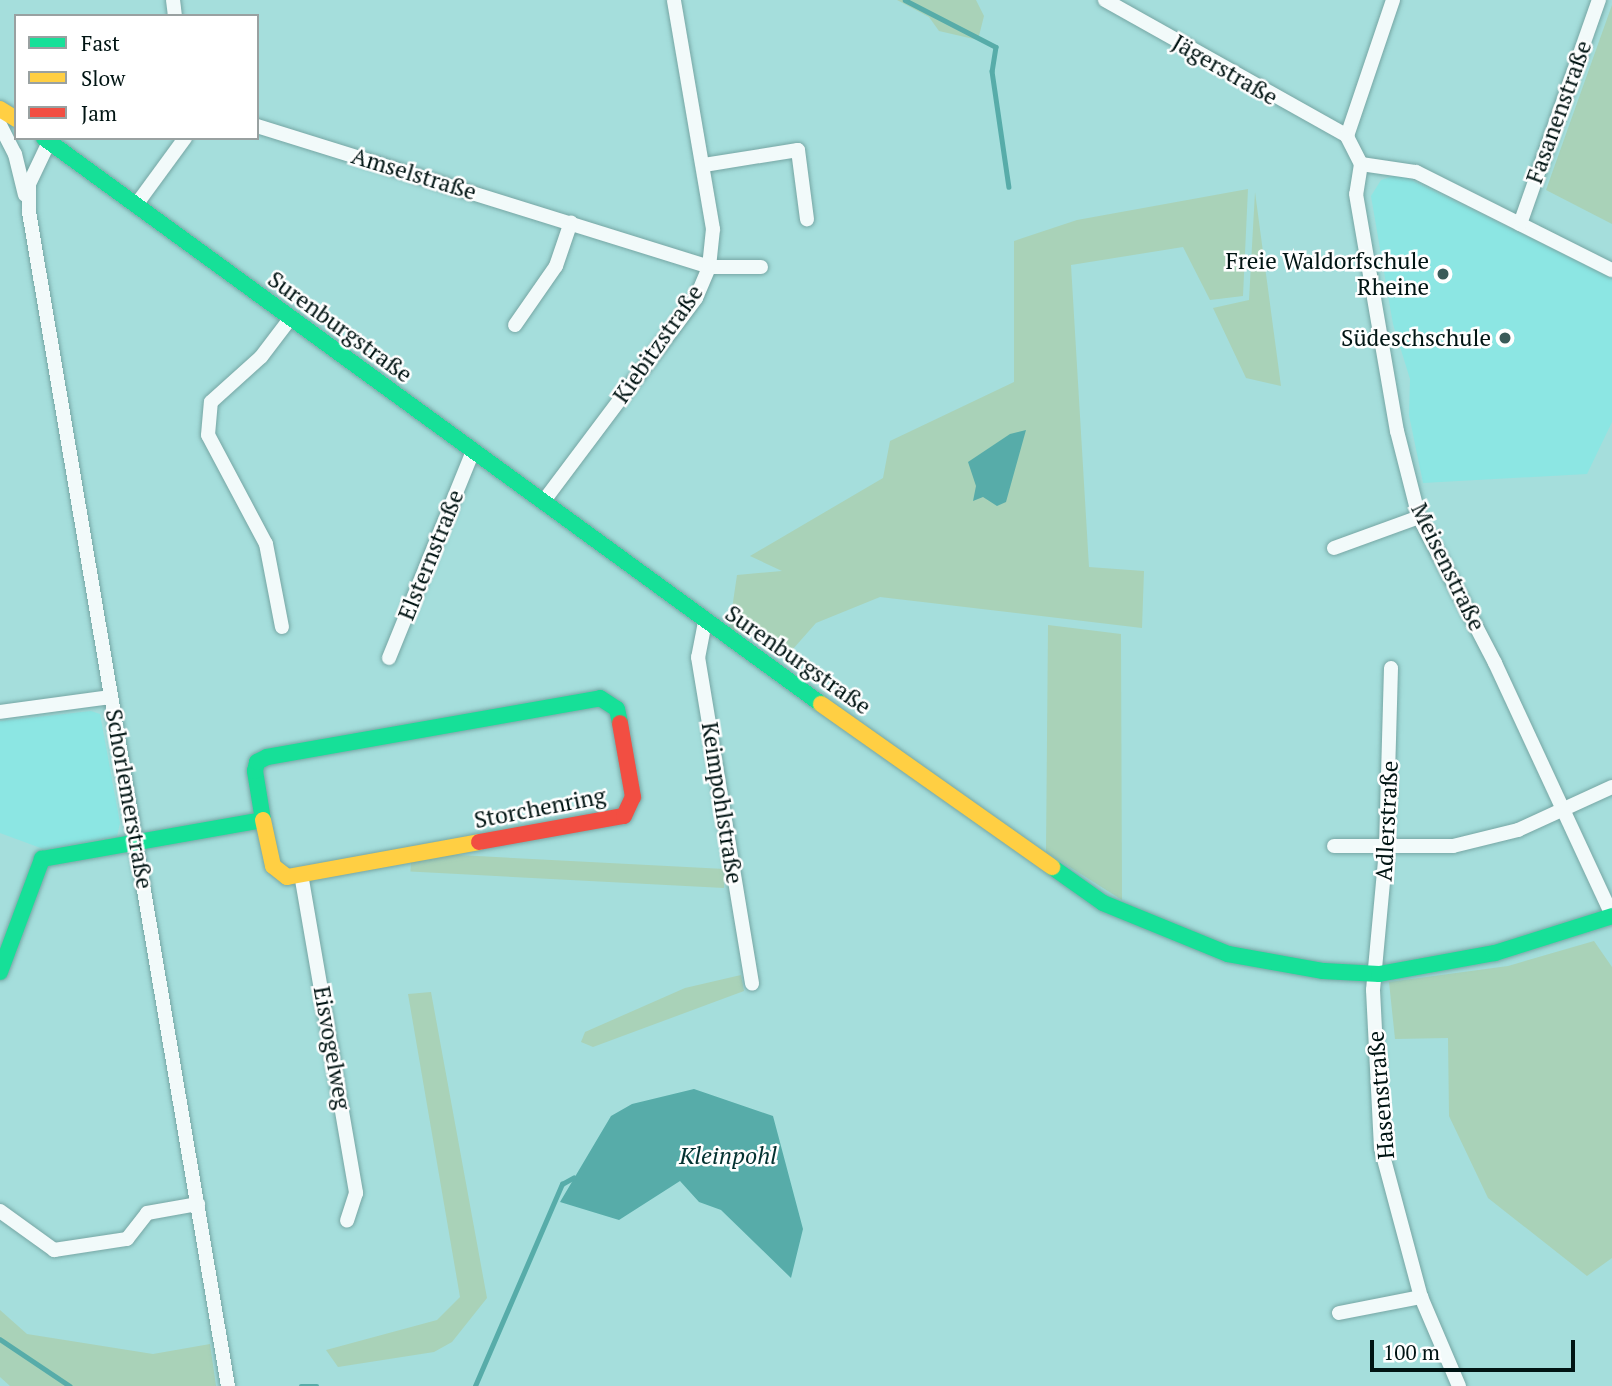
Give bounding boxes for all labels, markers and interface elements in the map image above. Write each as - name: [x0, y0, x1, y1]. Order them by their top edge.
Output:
- legend: [14, 14, 259, 140]
- text: Fast: [81, 29, 120, 57]
- street label: Jägerstraße: [1167, 29, 1283, 111]
- street label: Fasanenstraße: [1520, 37, 1598, 187]
- text: Slow: [81, 64, 125, 92]
- text: Jam: [81, 99, 117, 127]
- street label: Amselstraße: [348, 142, 480, 206]
- place label: Freie Waldorfschule Rheine: [1225, 247, 1429, 301]
- street label: Surenburgstraße: [263, 265, 417, 389]
- marker: Freie Waldorfschule Rheine: [1435, 266, 1451, 282]
- street label: Kiebitzstraße: [607, 280, 709, 408]
- place label: Südeschschule: [1341, 324, 1491, 352]
- marker: Südeschschule: [1497, 330, 1513, 346]
- street label: Elsternstraße: [392, 486, 470, 624]
- street label: Meisenstraße: [1405, 499, 1491, 635]
- street label: Surenburgstraße: [720, 600, 876, 720]
- street label: Schorlemerstraße: [100, 707, 158, 891]
- street label: Keimpohlstraße: [696, 720, 748, 886]
- street label: Adlerstraße: [1370, 760, 1404, 882]
- street label: Storchenring: [472, 782, 608, 834]
- street label: Eisvogelweg: [308, 984, 356, 1112]
- street label: Hasenstraße: [1362, 1030, 1400, 1160]
- water label: Kleinpohl: [679, 1142, 777, 1170]
- scale bar: [1374, 1326, 1579, 1370]
- text: 100 m: [1383, 1338, 1440, 1366]

